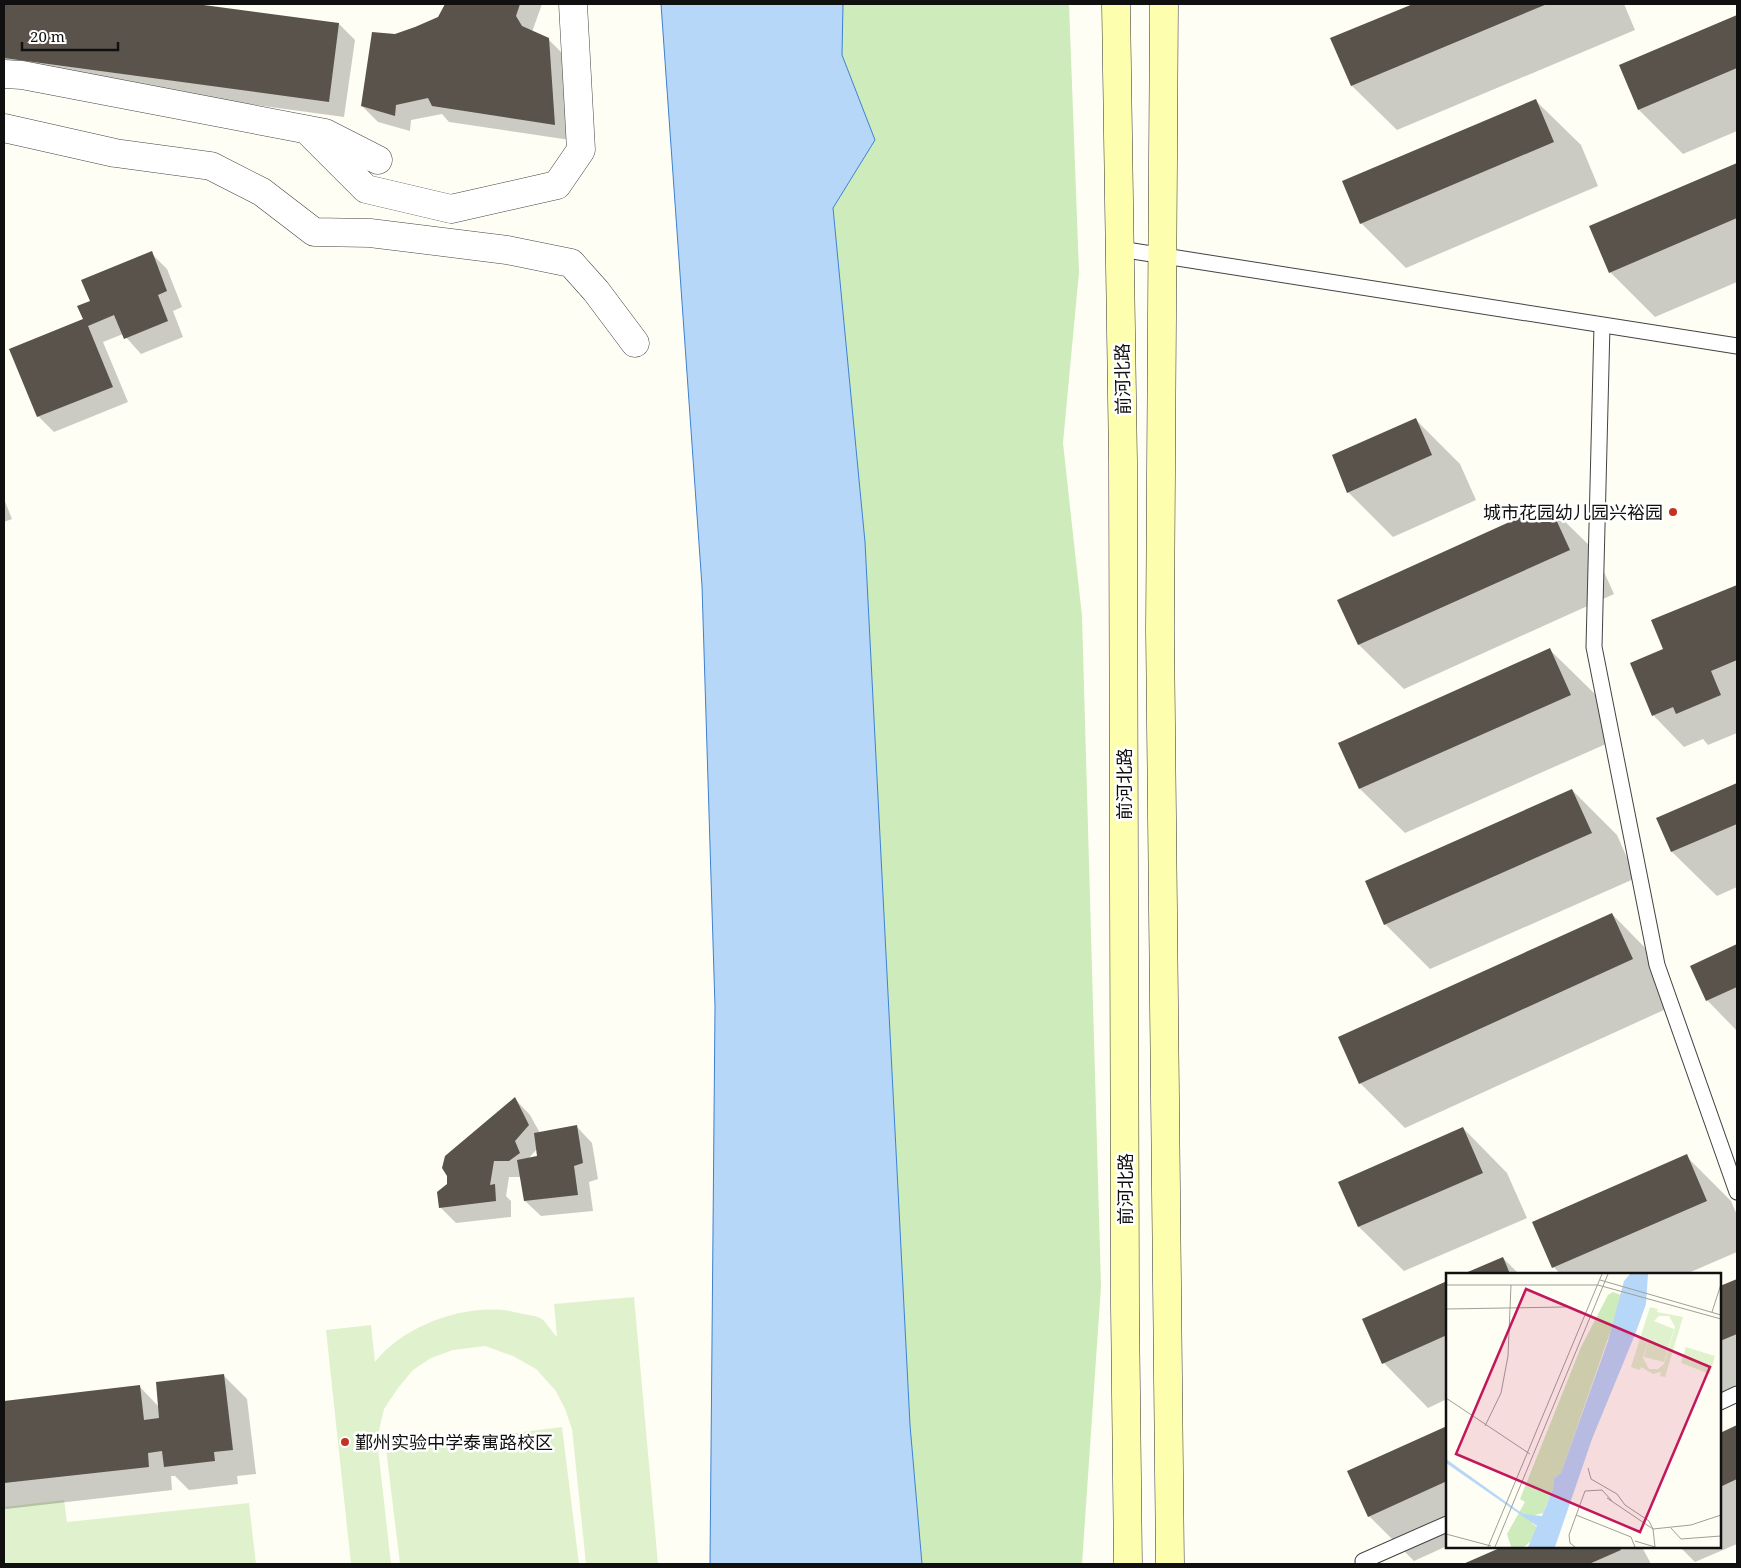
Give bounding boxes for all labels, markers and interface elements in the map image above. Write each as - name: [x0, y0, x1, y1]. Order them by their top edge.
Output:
- scale bar: [22, 20, 119, 52]
- text: 20 m: [30, 26, 65, 46]
- street label: 前河北路: [1109, 343, 1135, 415]
- place label: 城市花园幼儿园兴裕园: [1483, 500, 1663, 524]
- marker: 城市花园幼儿园兴裕园: [1667, 506, 1679, 518]
- street label: 前河北路: [1112, 748, 1136, 820]
- street label: 前河北路: [1113, 1153, 1137, 1225]
- inset map: [1446, 1273, 1721, 1548]
- place label: 鄞州实验中学泰寓路校区: [355, 1430, 553, 1454]
- marker: 鄞州实验中学泰寓路校区: [339, 1436, 351, 1448]

